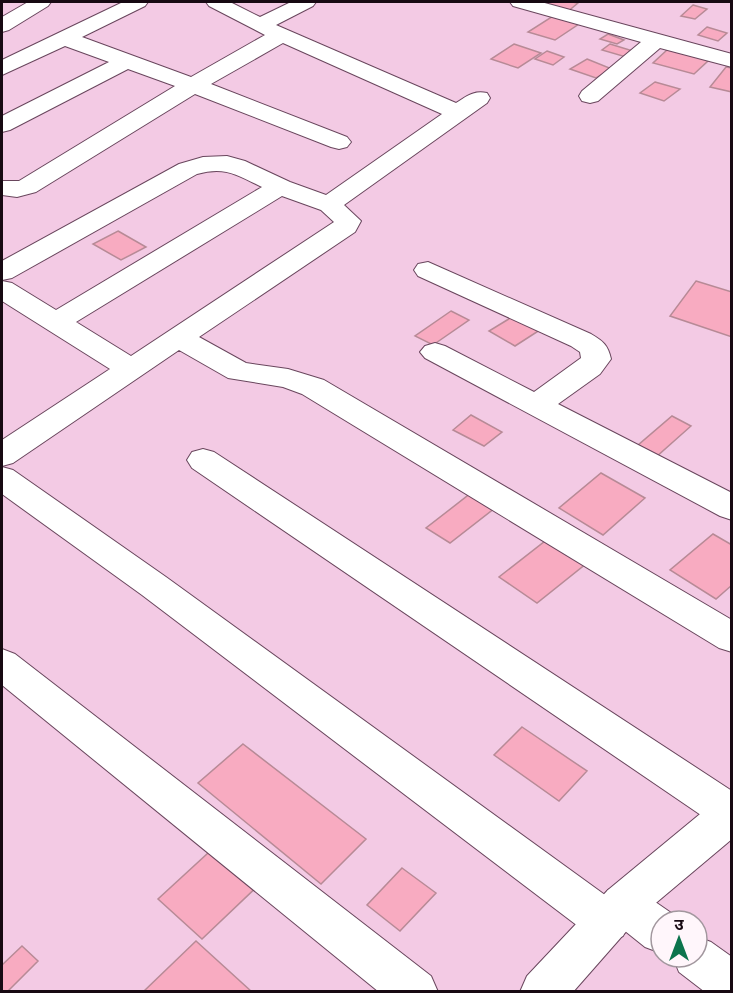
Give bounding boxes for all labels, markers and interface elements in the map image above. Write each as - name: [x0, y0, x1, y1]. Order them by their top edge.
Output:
- north arrow: [649, 909, 709, 969]
- text: उ: [674, 913, 684, 935]

